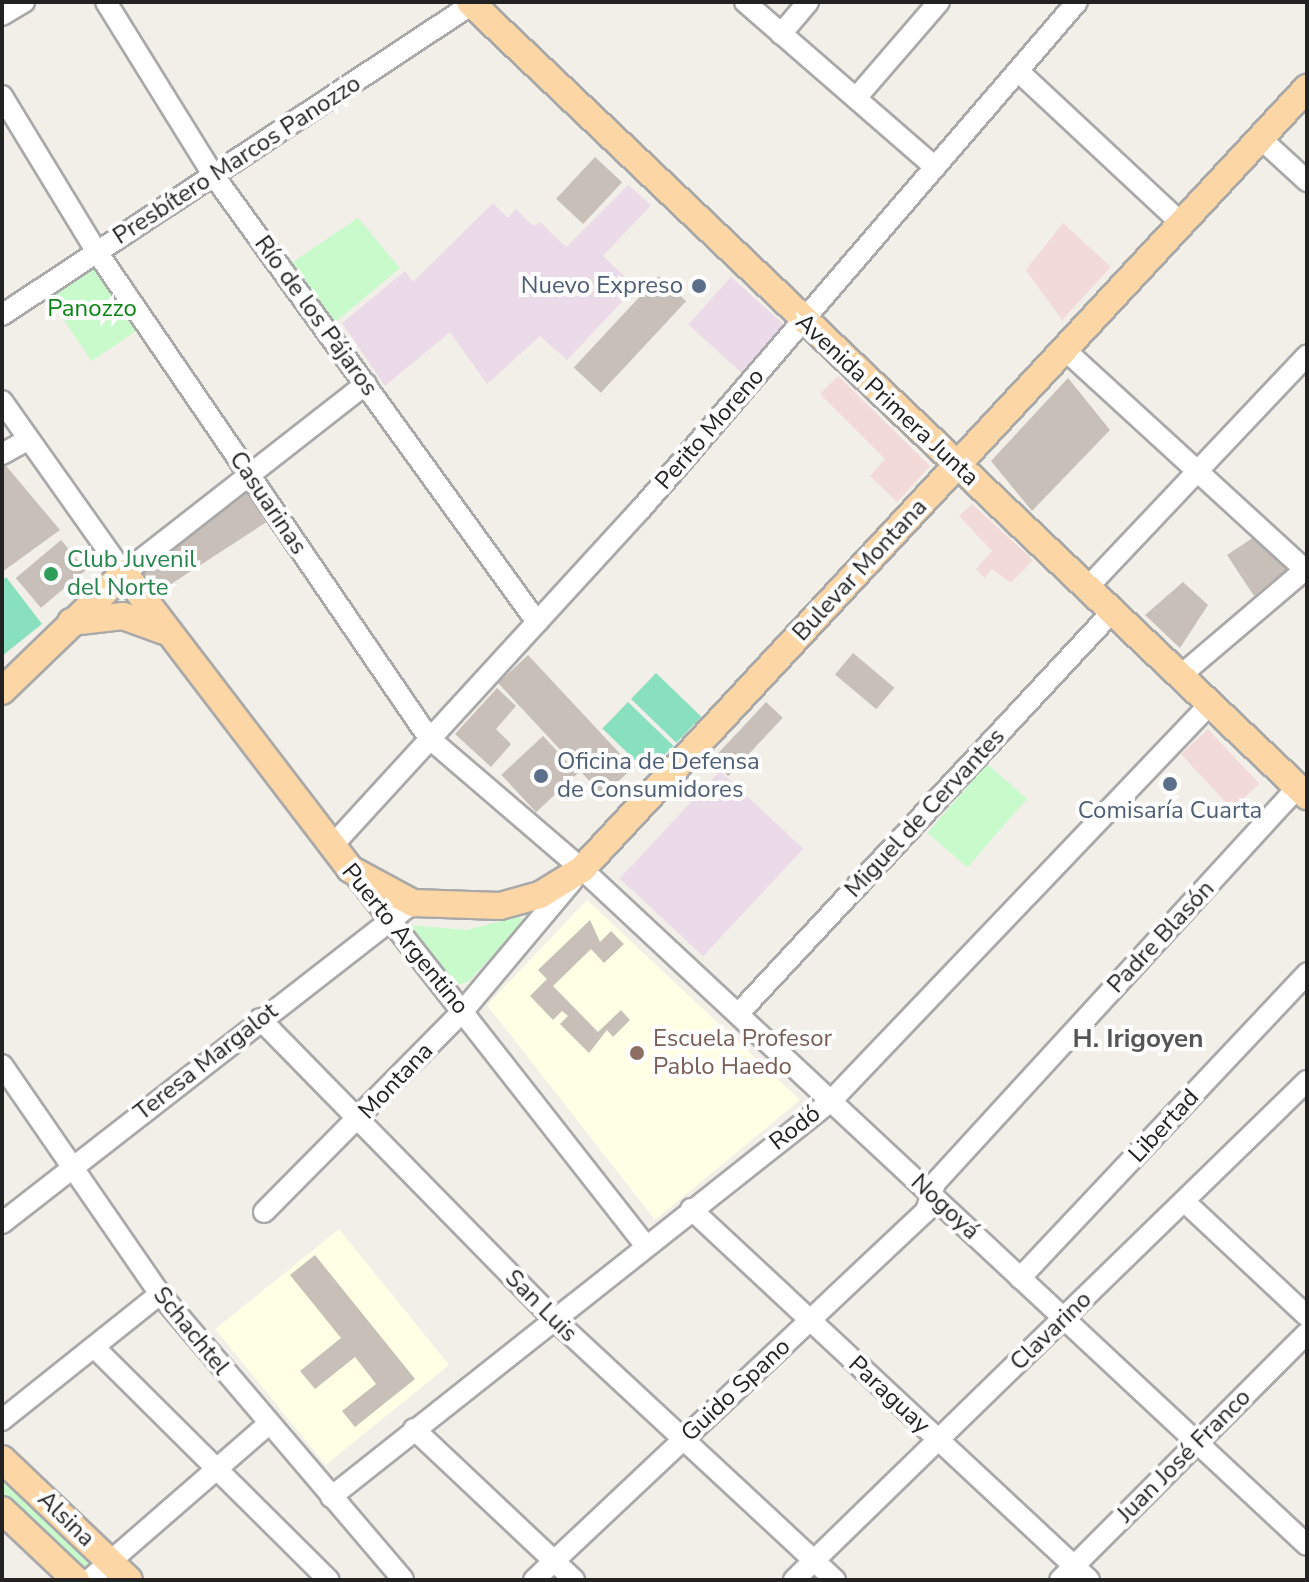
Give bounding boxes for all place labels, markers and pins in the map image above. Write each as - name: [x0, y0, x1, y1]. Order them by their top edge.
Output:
- place label: Nuevo Expreso: [521, 272, 683, 300]
- marker: Nuevo Expreso: [690, 277, 708, 295]
- place label: Club Juvenil del Norte: [67, 546, 196, 602]
- marker: Club Juvenil del Norte: [42, 565, 60, 583]
- place label: Oficina de Defensa de Consumidores: [557, 748, 760, 804]
- marker: Oficina de Defensa de Consumidores: [532, 767, 550, 785]
- marker: Comisaría Cuarta: [1161, 775, 1179, 793]
- place label: Comisaría Cuarta: [1078, 797, 1262, 825]
- place label: Escuela Profesor Pablo Haedo: [653, 1025, 832, 1081]
- marker: Escuela Profesor Pablo Haedo: [628, 1044, 646, 1062]

